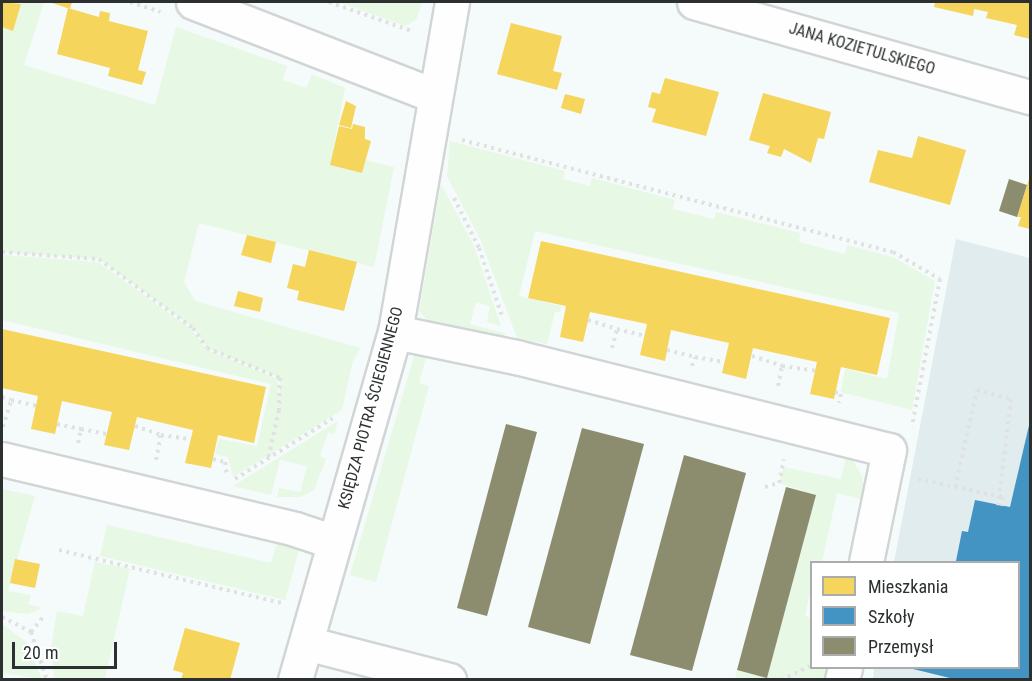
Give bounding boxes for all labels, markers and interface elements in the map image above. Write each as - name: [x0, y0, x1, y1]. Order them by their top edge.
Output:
- street label: JANA KOZIETULSKIEGO: [787, 19, 937, 79]
- street label: KSIĘDZA PIOTRA ŚCIEGIENNEGO: [335, 305, 407, 511]
- legend: [810, 561, 1020, 669]
- text: Mieszkania: [868, 576, 948, 597]
- text: Szkoły: [868, 606, 914, 627]
- scale bar: [15, 630, 120, 668]
- text: Przemysł: [868, 636, 933, 657]
- text: 20 m: [23, 642, 58, 663]

